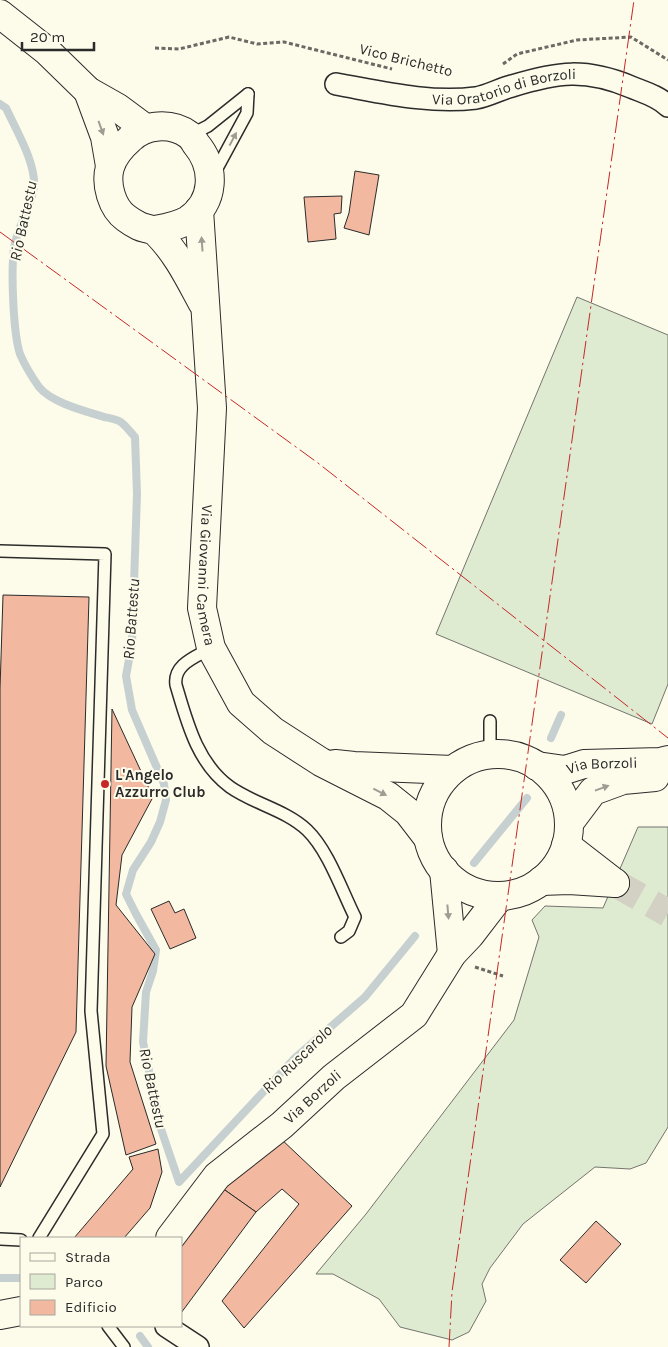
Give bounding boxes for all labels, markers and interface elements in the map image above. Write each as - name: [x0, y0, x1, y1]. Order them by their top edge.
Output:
- scale bar: [22, 20, 95, 52]
- text: 20 m: [30, 28, 65, 46]
- street label: Vico Brichetto: [357, 40, 455, 80]
- street label: Via Oratorio di Borzoli: [432, 65, 576, 109]
- one-way arrow: [98, 121, 106, 136]
- one-way arrow: [229, 132, 237, 146]
- water label: Rio Battestu: [5, 179, 41, 263]
- one-way arrow: [198, 236, 206, 252]
- street label: Via Giovanni Camera: [193, 504, 219, 647]
- water label: Rio Battestu: [119, 578, 143, 660]
- street label: Via Borzoli: [564, 754, 638, 778]
- place label: L'Angelo Azzurro Club: [115, 766, 205, 801]
- marker: L'Angelo Azzurro Club: [99, 778, 111, 790]
- one-way arrow: [595, 784, 610, 792]
- one-way arrow: [372, 788, 387, 796]
- one-way arrow: [444, 904, 452, 920]
- water label: Rio Ruscarolo: [258, 1021, 336, 1097]
- water label: Rio Battestu: [135, 1046, 171, 1130]
- street label: Via Borzoli: [280, 1066, 345, 1128]
- legend: [20, 1237, 182, 1327]
- text: Strada: [65, 1248, 111, 1266]
- text: Parco: [65, 1273, 103, 1291]
- text: Edificio: [65, 1298, 117, 1316]

